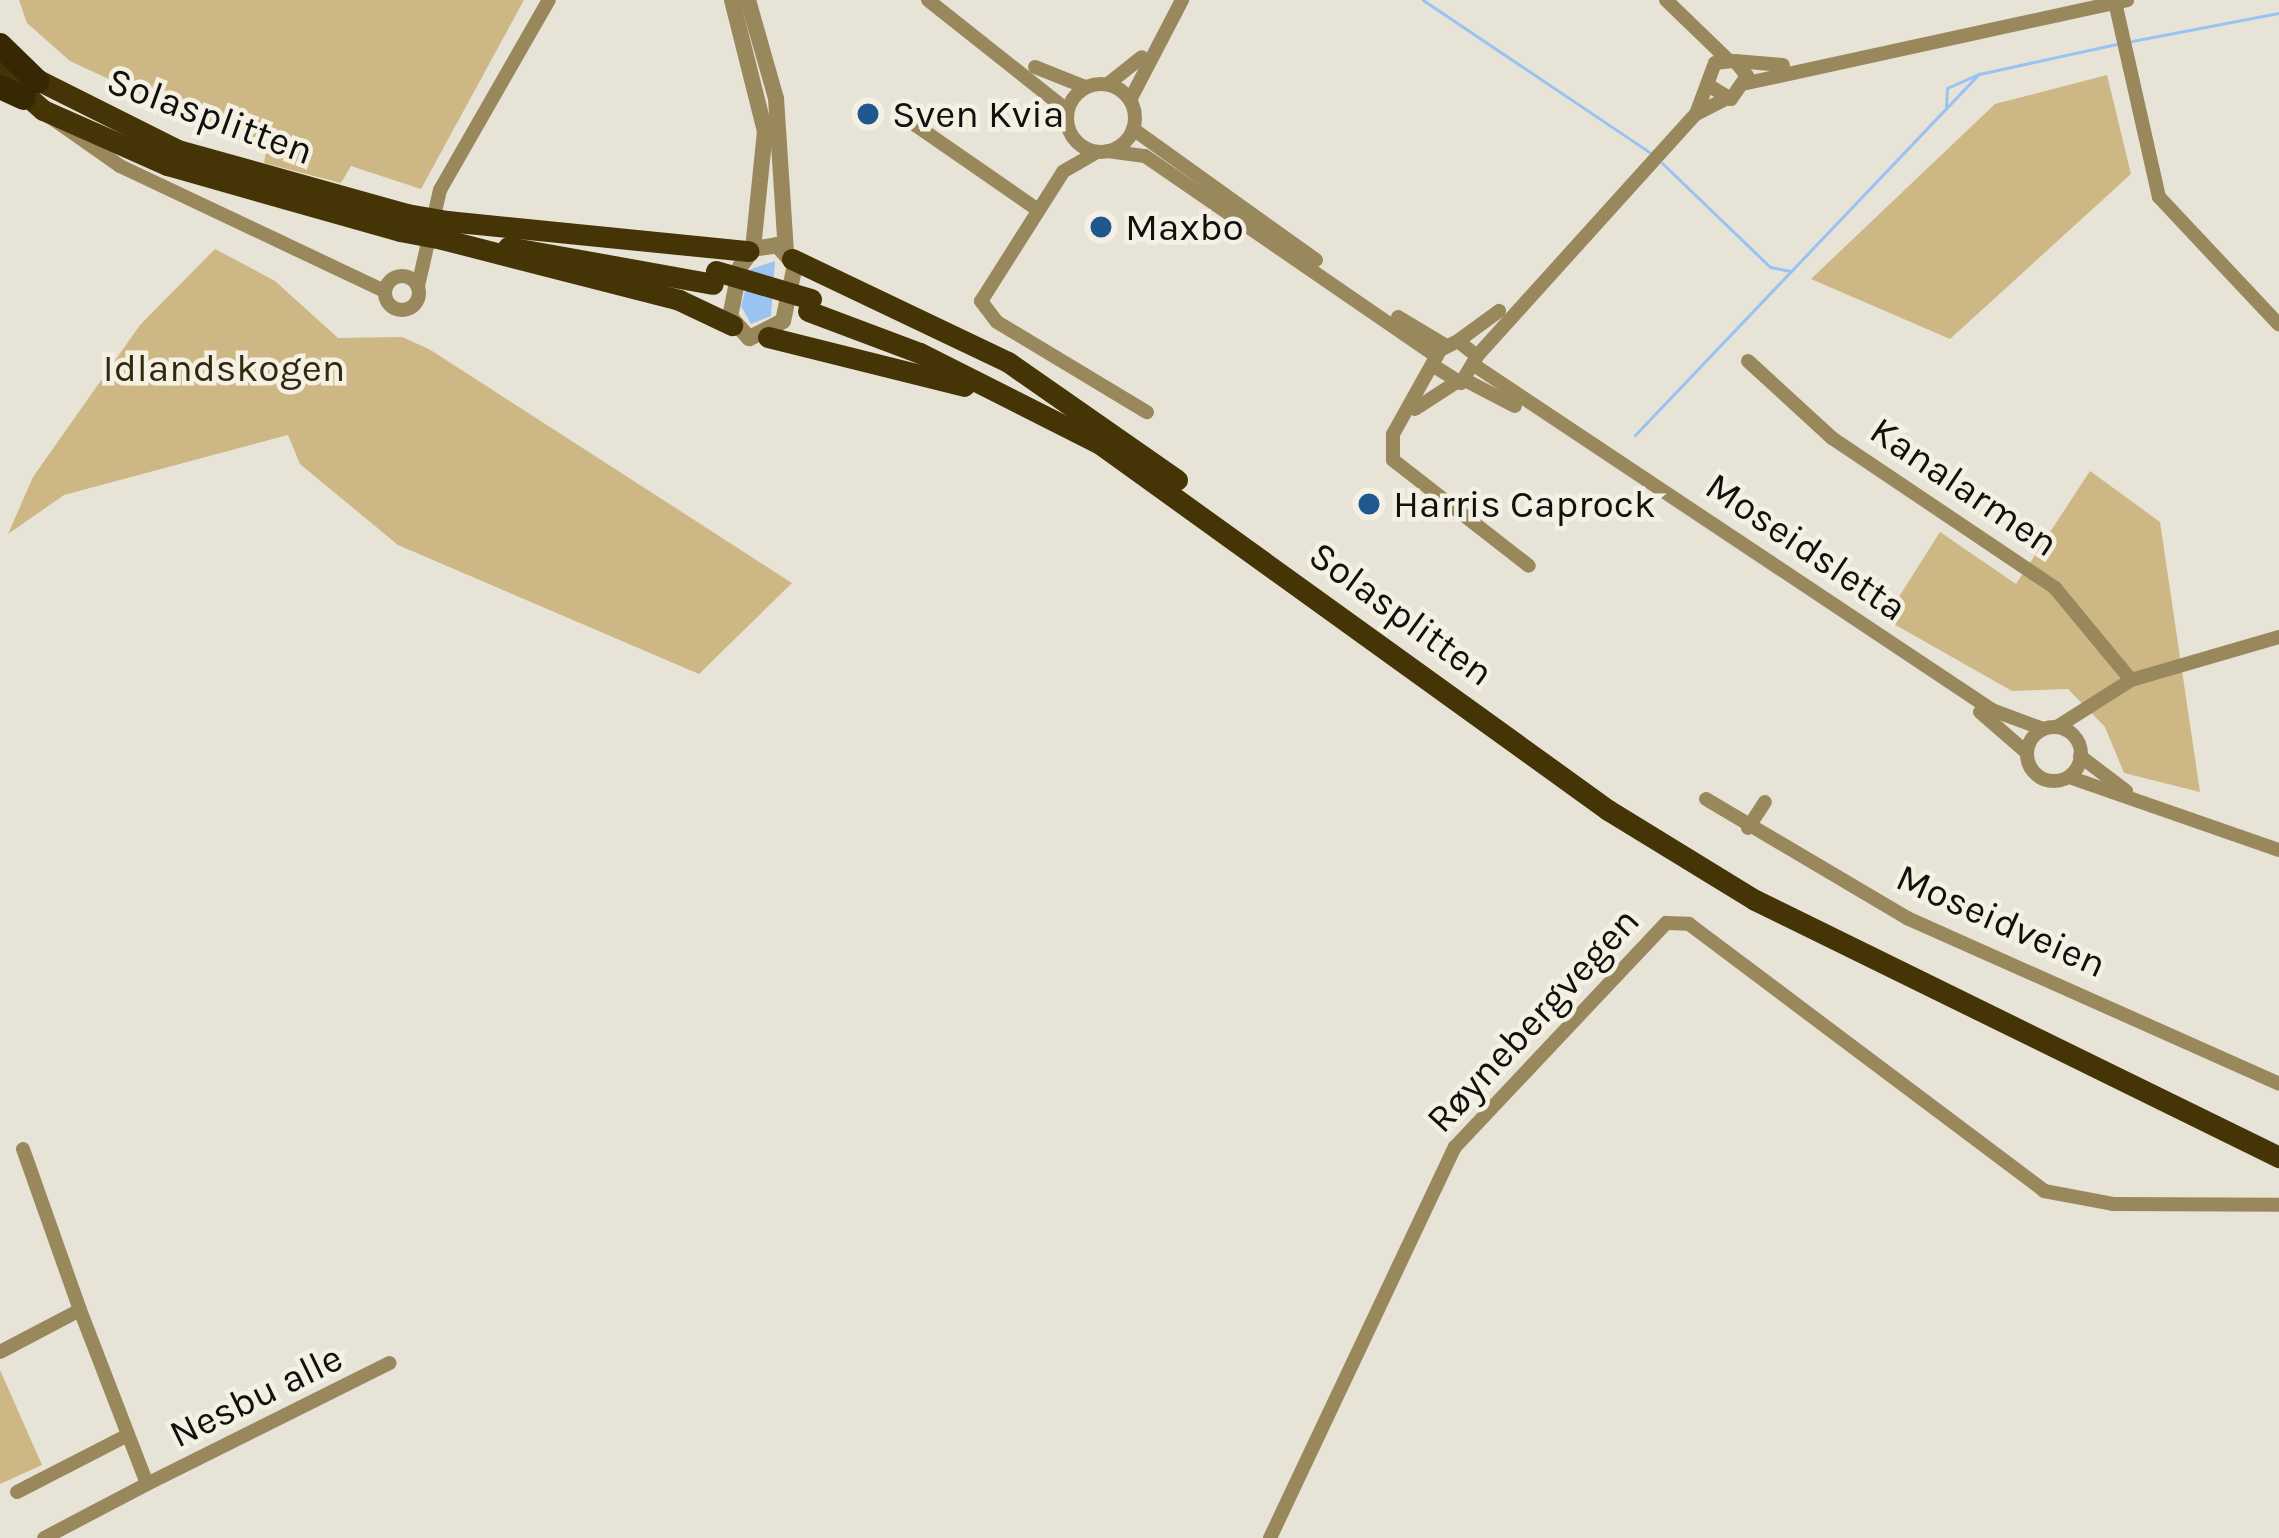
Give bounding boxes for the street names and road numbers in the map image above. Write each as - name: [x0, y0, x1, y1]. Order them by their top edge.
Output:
- street label: Solasplitten: [101, 57, 319, 175]
- street label: Kanalarmen: [1861, 407, 2067, 567]
- street label: Moseidsletta: [1697, 463, 1915, 631]
- street label: Solasplitten: [1300, 532, 1502, 696]
- street label: Moseidveien: [1889, 854, 2113, 988]
- street label: Røynebergvegen: [1417, 898, 1649, 1142]
- street label: Nesbu alle: [162, 1334, 350, 1458]

